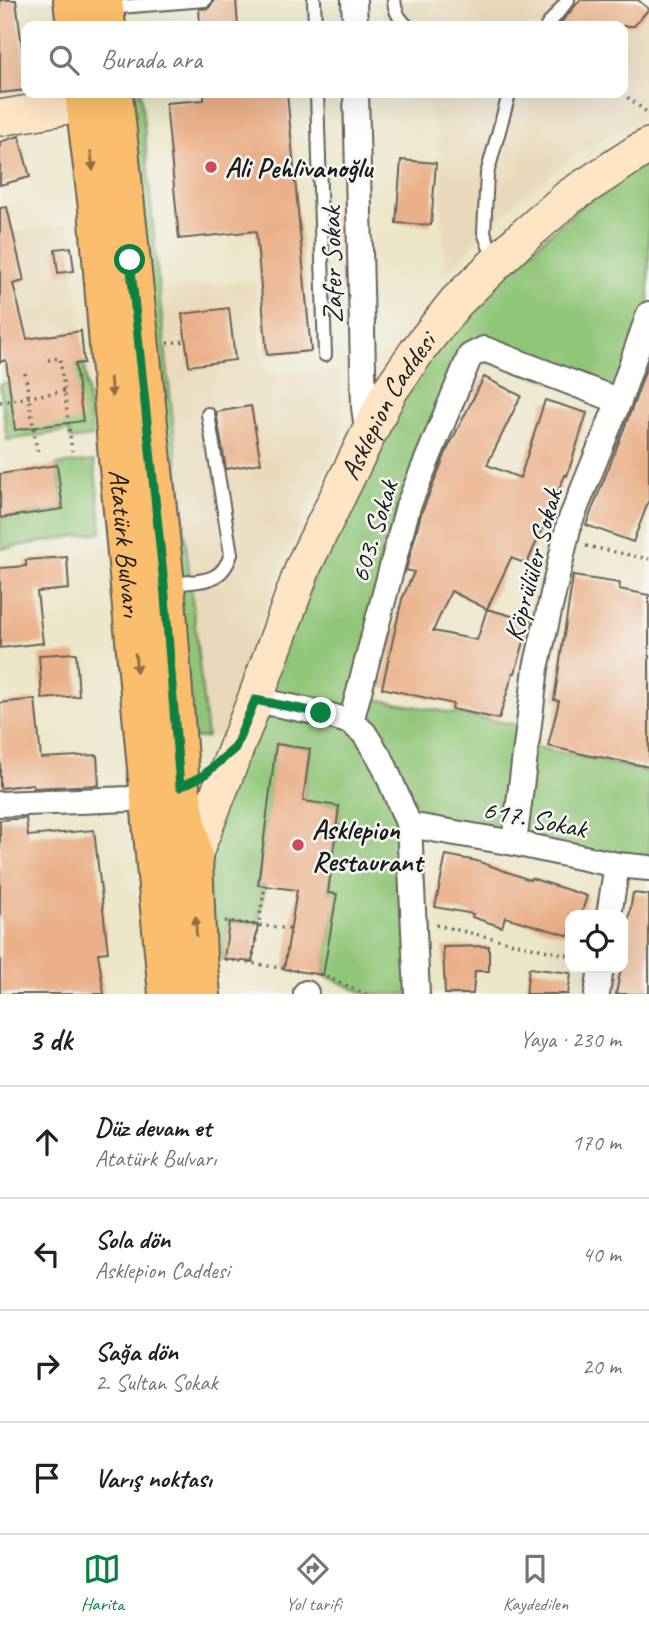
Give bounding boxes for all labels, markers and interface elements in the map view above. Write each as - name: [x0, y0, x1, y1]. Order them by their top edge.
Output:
- search box: [21, 21, 628, 98]
- icon: search: [45, 41, 83, 79]
- text: Burada ara: [101, 43, 202, 76]
- one-way arrow: [87, 150, 98, 172]
- place label: Ali Pehlivanoğlu: [225, 150, 375, 185]
- marker: Ali Pehlivanoğlu: [203, 159, 219, 175]
- street label: Zafer Sokak: [313, 204, 350, 324]
- route start: [114, 244, 145, 275]
- street label: Asklepion Caddesi: [332, 323, 445, 485]
- one-way arrow: [106, 376, 117, 398]
- street label: Atatürk Bulvarı: [101, 468, 150, 620]
- street label: 603. Sokak: [341, 474, 406, 586]
- street label: Köprülüler Sokak: [495, 483, 570, 645]
- one-way arrow: [131, 652, 142, 674]
- route end: [305, 697, 336, 728]
- street label: 617. Sokak: [480, 791, 592, 846]
- place label: Asklepion Restaurant: [312, 812, 426, 879]
- marker: Asklepion Restaurant: [290, 837, 306, 853]
- map controls: [565, 910, 628, 973]
- button: locate: [565, 910, 628, 973]
- one-way arrow: [190, 915, 201, 937]
- text: 3 dk: [28, 1021, 72, 1059]
- text: Yaya · 230 m: [519, 1025, 621, 1054]
- text: Düz devam et: [95, 1111, 211, 1144]
- icon: ahead: [28, 1123, 66, 1161]
- text: 170 m: [572, 1128, 621, 1157]
- text: Atatürk Bulvarı: [95, 1144, 216, 1173]
- text: Sola dön: [95, 1223, 170, 1256]
- icon: left: [28, 1235, 66, 1273]
- text: 40 m: [582, 1240, 621, 1269]
- text: Asklepion Caddesi: [95, 1256, 230, 1285]
- text: Sağa dön: [95, 1335, 178, 1368]
- icon: right: [28, 1347, 66, 1385]
- text: 20 m: [582, 1352, 621, 1381]
- text: 2. Sultan Sokak: [95, 1368, 218, 1397]
- icon: arrive: [28, 1459, 66, 1497]
- text: Varış noktası: [95, 1462, 212, 1495]
- tab: Harita: [81, 1550, 124, 1616]
- tab: Yol tarifi: [285, 1550, 341, 1616]
- tab: Kaydedilen: [503, 1550, 568, 1616]

